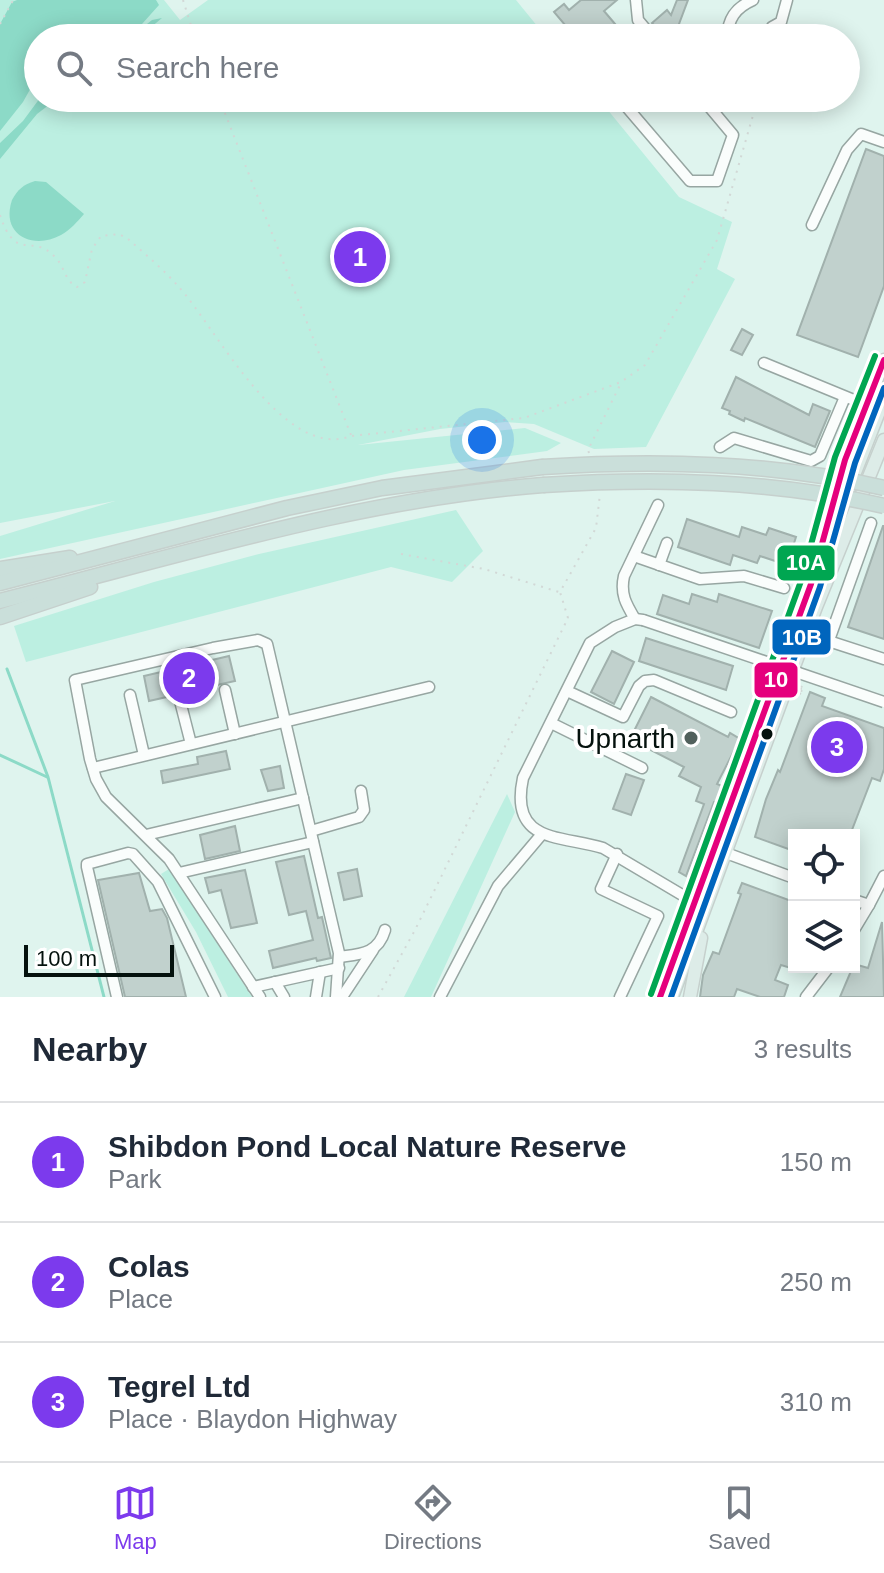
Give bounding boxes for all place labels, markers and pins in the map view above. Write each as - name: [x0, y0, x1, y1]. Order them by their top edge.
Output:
- pin: 1: [334, 227, 386, 287]
- pin: 2: [163, 648, 215, 708]
- pin: 3: [811, 717, 863, 777]
- place label: Upnarth: [575, 723, 675, 754]
- unlabelled marker: [759, 726, 775, 742]
- marker: Upnarth: [682, 729, 700, 747]

